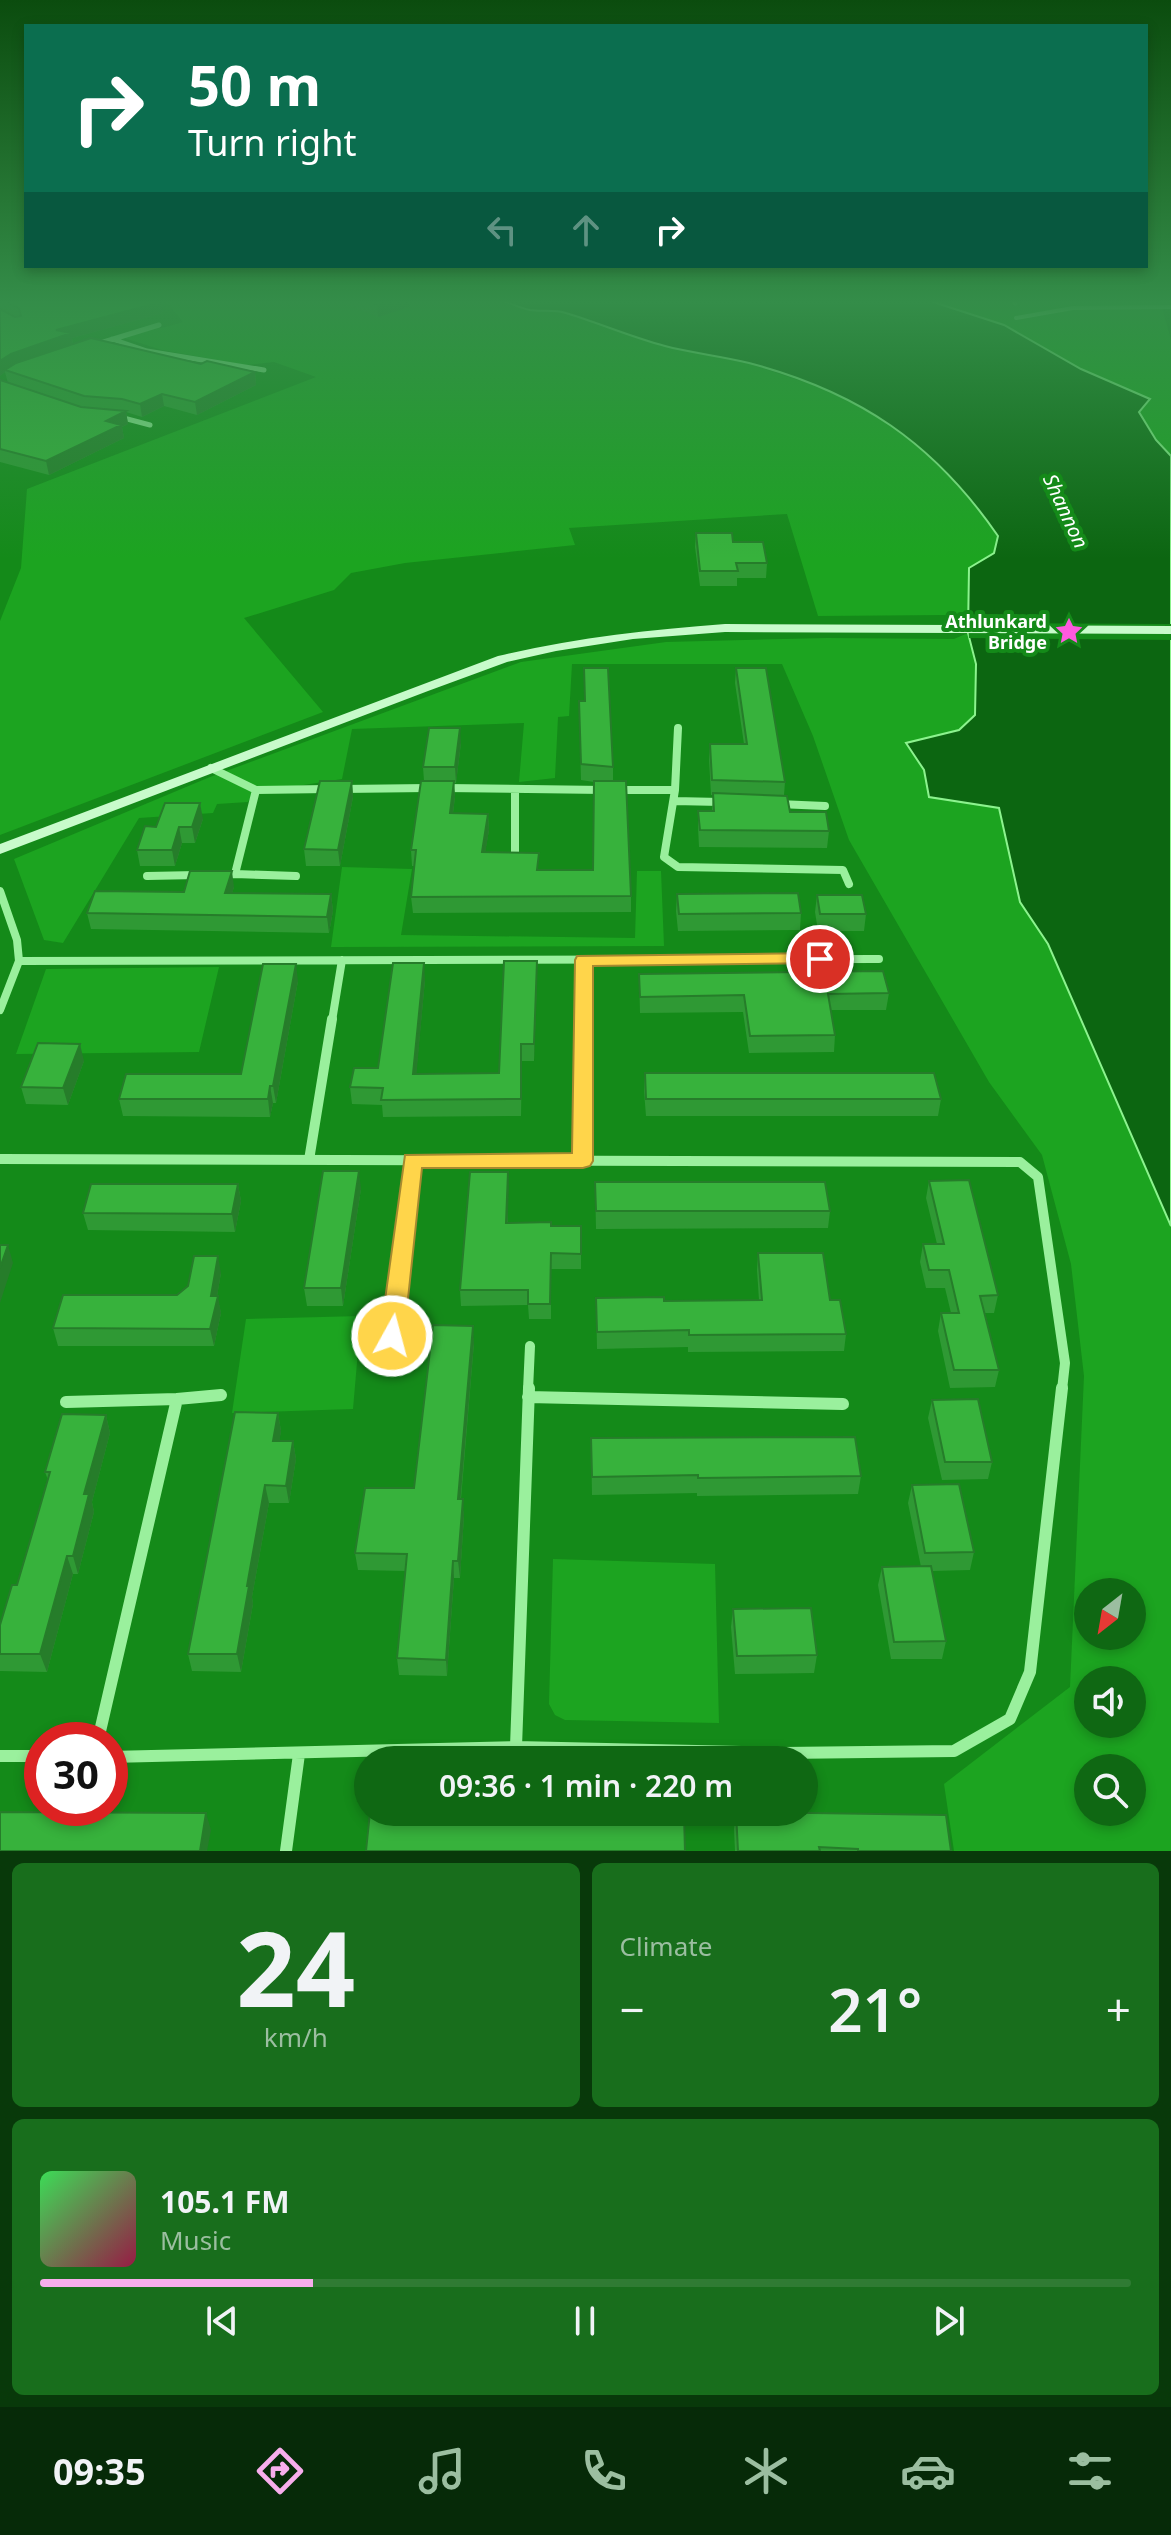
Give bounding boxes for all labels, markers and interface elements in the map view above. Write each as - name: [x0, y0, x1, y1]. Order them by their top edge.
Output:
- text: 50 m: [188, 46, 321, 122]
- icon: right: [56, 56, 160, 160]
- text: Turn right: [188, 118, 356, 167]
- icon: left: [480, 208, 524, 252]
- icon: ahead: [564, 208, 608, 252]
- icon: right: [648, 208, 692, 252]
- water label: Shannon: [1037, 469, 1095, 553]
- place label: Athlunkard Bridge: [945, 609, 1047, 654]
- place icon: Athlunkard Bridge: [1054, 616, 1084, 646]
- pin: [786, 925, 854, 993]
- icon: arrive: [798, 937, 842, 981]
- position arrow: [350, 1294, 434, 1378]
- north arrow: [1074, 1578, 1146, 1650]
- map controls: [1074, 1578, 1146, 1826]
- button: sound: [1074, 1666, 1146, 1738]
- speed limit sign: 30: [24, 1722, 128, 1826]
- button: search: [1074, 1754, 1146, 1826]
- text: 09:36 · 1 min · 220 m: [439, 1765, 733, 1806]
- text: 24: [236, 1896, 355, 2037]
- text: Climate: [620, 1928, 712, 1964]
- text: 21°: [828, 1968, 922, 2050]
- text: −: [620, 1979, 645, 2039]
- text: +: [1106, 1979, 1131, 2039]
- text: km/h: [264, 2019, 328, 2055]
- text: 105.1 FM: [160, 2181, 290, 2222]
- text: Music: [160, 2222, 231, 2258]
- icon: previous: [200, 2299, 244, 2343]
- icon: pause: [563, 2299, 607, 2343]
- icon: next: [927, 2299, 971, 2343]
- icon: directions: [252, 2443, 308, 2499]
- icon: music: [414, 2443, 470, 2499]
- icon: phone: [576, 2443, 632, 2499]
- icon: climate: [738, 2443, 794, 2499]
- icon: car: [900, 2443, 956, 2499]
- icon: filters: [1062, 2443, 1118, 2499]
- text: 09:35: [53, 2447, 146, 2496]

